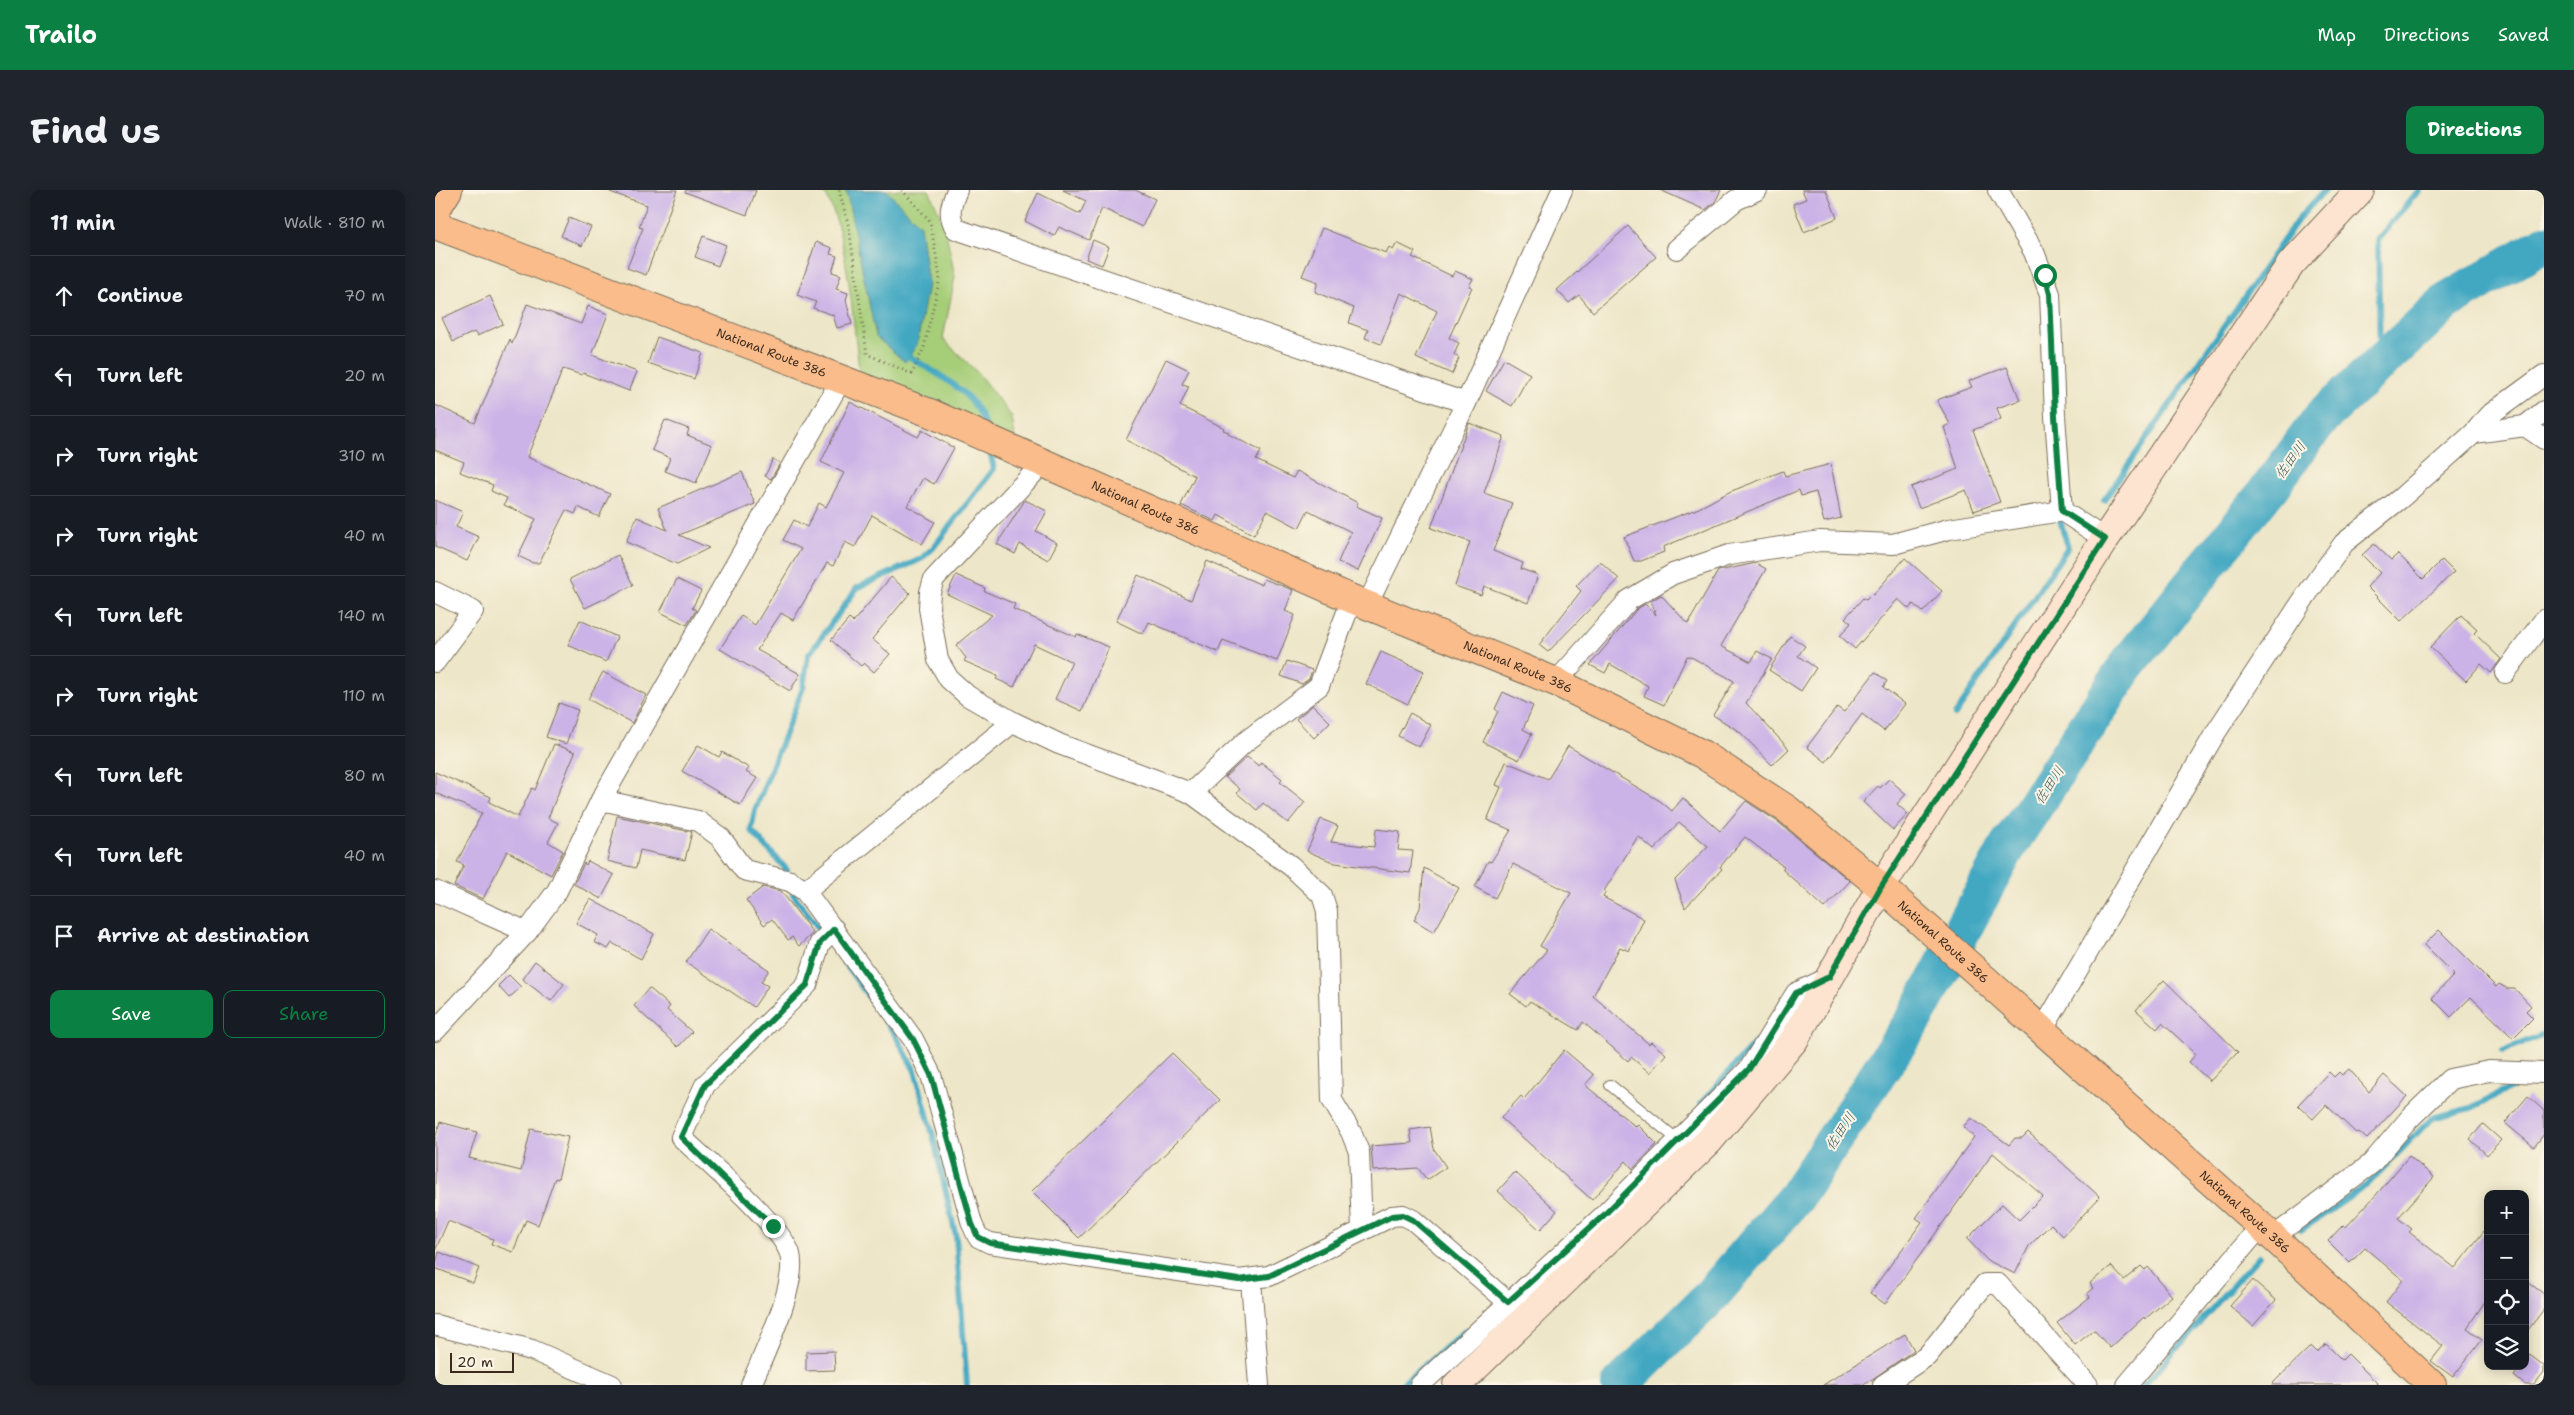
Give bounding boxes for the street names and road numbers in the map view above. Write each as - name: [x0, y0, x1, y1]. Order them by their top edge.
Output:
- street label: National Route 386: [714, 325, 829, 381]
- street label: National Route 386: [1089, 477, 1202, 539]
- street label: National Route 386: [1461, 637, 1575, 697]
- street label: National Route 386: [1894, 897, 1992, 987]
- street label: National Route 386: [2196, 1167, 2294, 1257]

